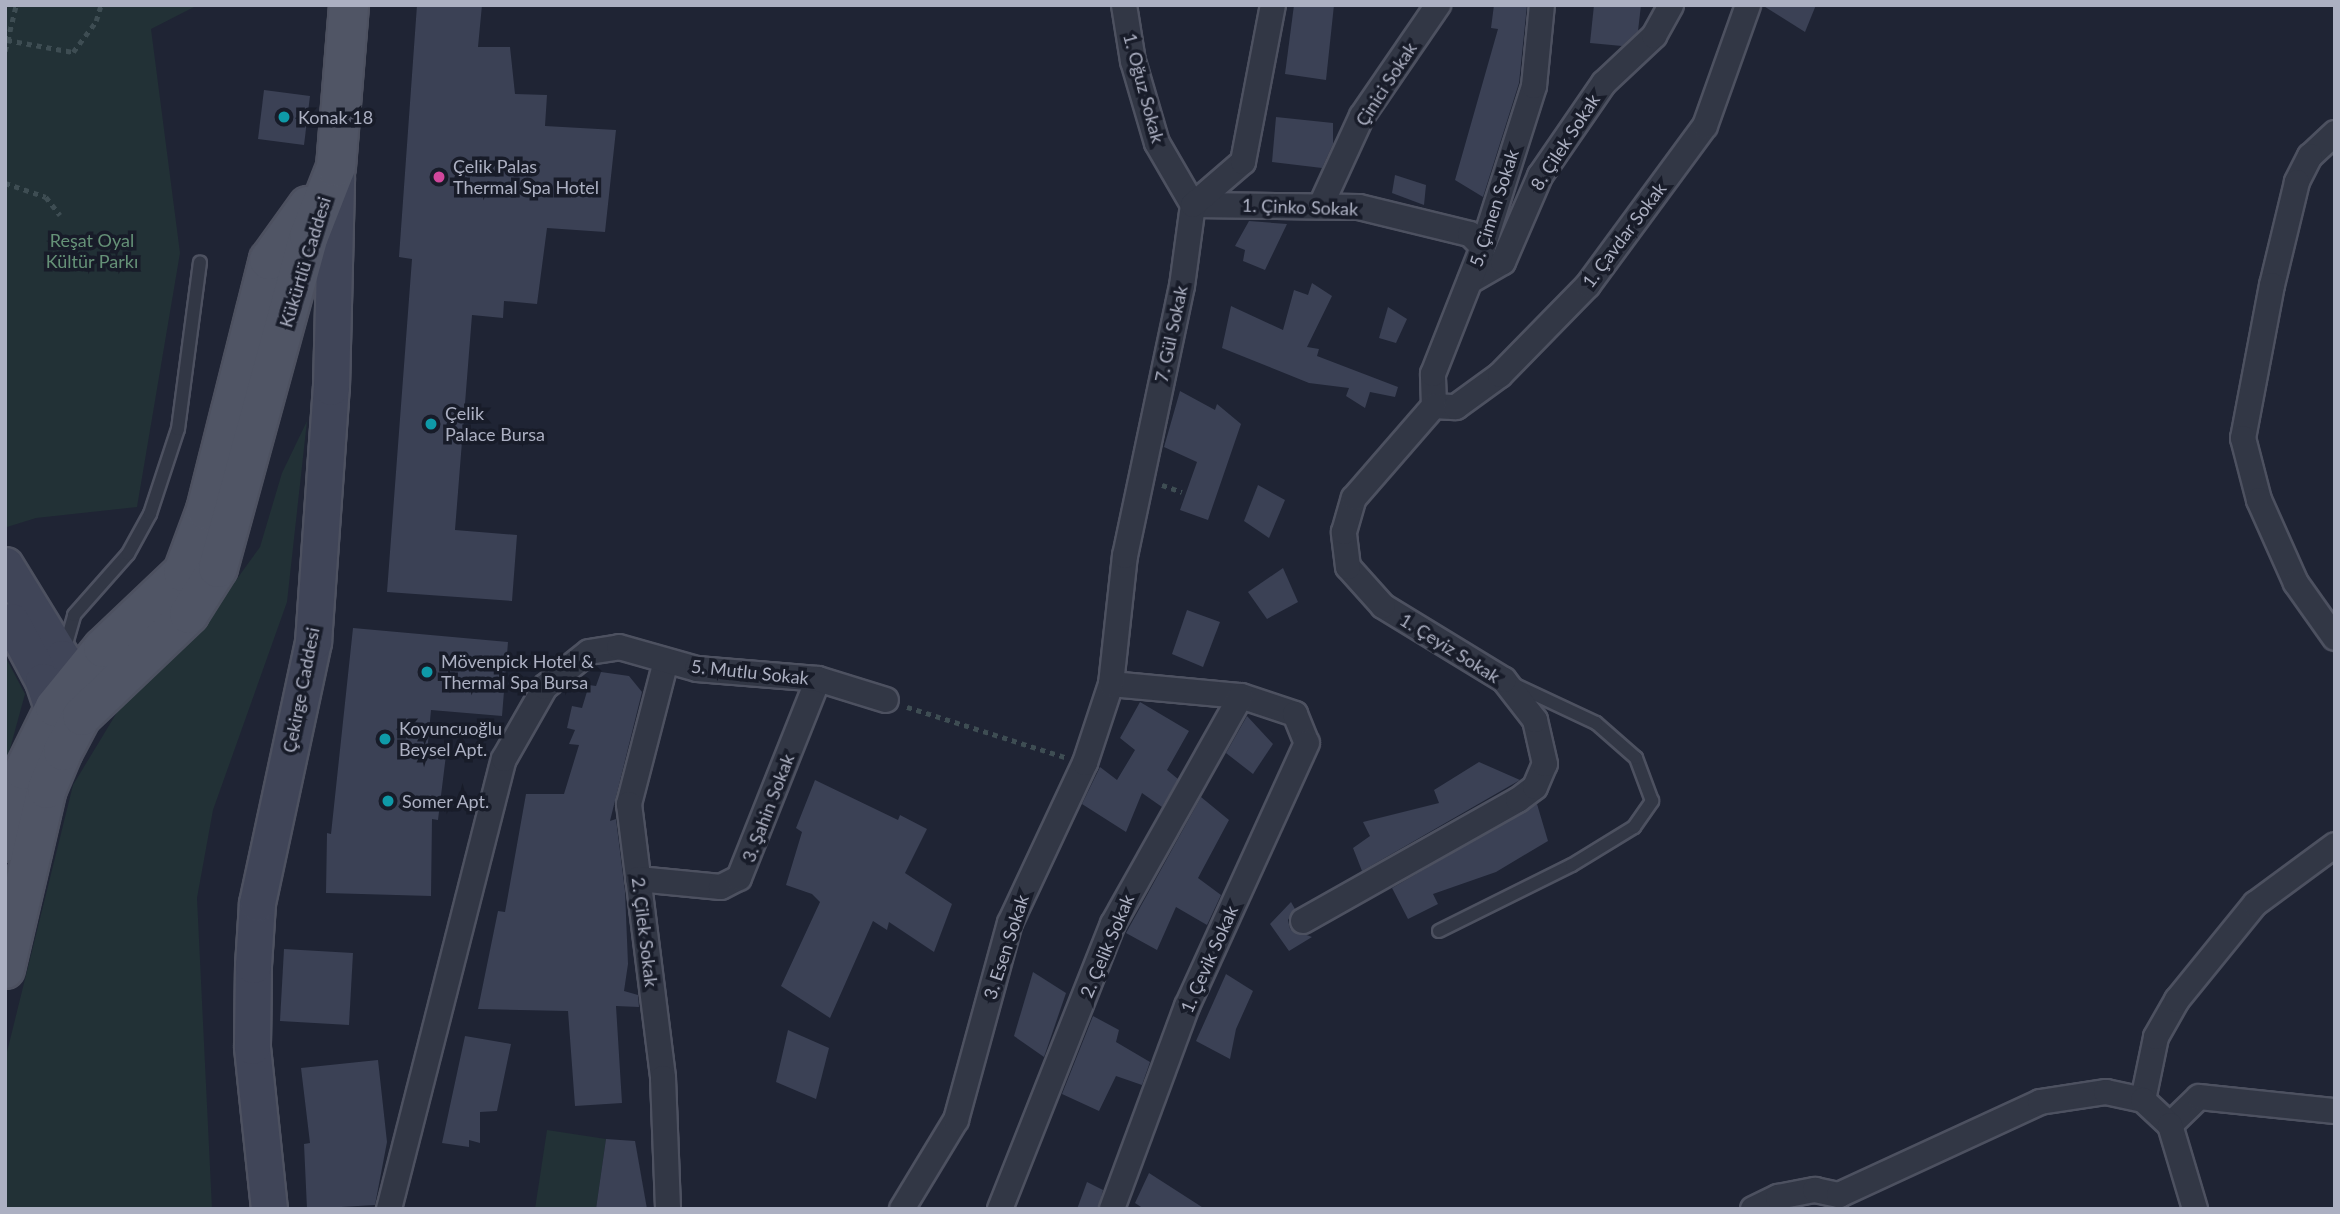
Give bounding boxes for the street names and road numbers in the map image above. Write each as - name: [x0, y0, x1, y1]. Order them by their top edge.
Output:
- street label: 1. Oğuz Sokak: [1119, 31, 1169, 145]
- street label: Çinici Sokak: [1351, 38, 1421, 130]
- street label: 8. Çilek Sokak: [1526, 90, 1604, 194]
- street label: 5. Çimen Sokak: [1465, 147, 1523, 269]
- street label: 1. Çavdar Sokak: [1577, 178, 1671, 292]
- street label: Kükürtlü Caddesi: [275, 194, 335, 330]
- street label: 1. Çinko Sokak: [1242, 194, 1358, 220]
- street label: 7. Gül Sokak: [1150, 284, 1192, 384]
- street label: 1. Çeyiz Sokak: [1396, 609, 1504, 687]
- street label: Çekirge Caddesi: [278, 625, 324, 755]
- street label: 5. Mutlu Sokak: [690, 655, 810, 689]
- street label: 3. Şahin Sokak: [737, 751, 799, 865]
- street label: 2. Çilek Sokak: [628, 876, 662, 988]
- street label: 2. Çelik Sokak: [1076, 891, 1138, 1001]
- street label: 3. Esen Sokak: [979, 892, 1033, 1002]
- street label: 1. Çevik Sokak: [1176, 902, 1242, 1016]

